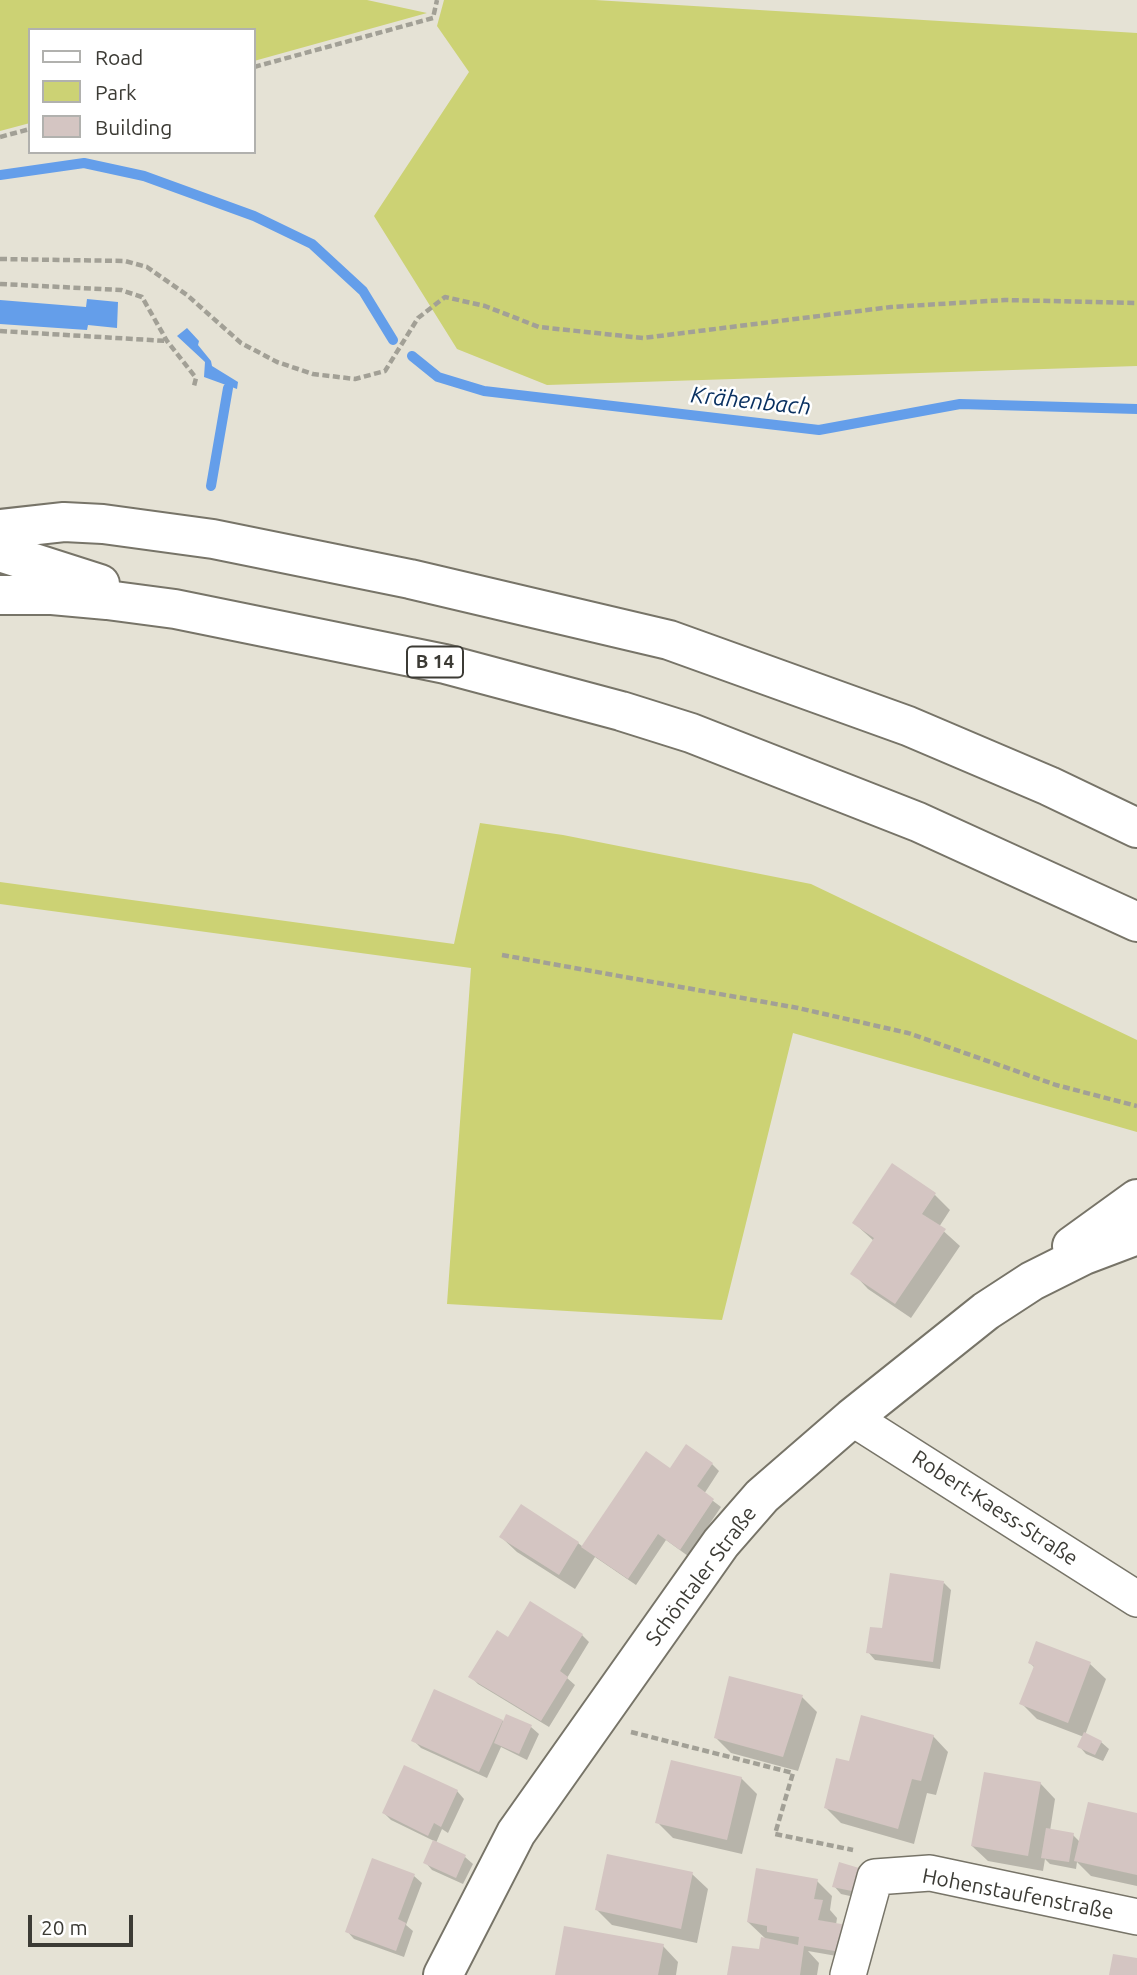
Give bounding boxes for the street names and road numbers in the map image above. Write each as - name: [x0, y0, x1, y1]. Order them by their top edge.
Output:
- road number: B 14: [407, 646, 463, 678]
- street label: Robert-Kaess-Straße: [907, 1445, 1083, 1571]
- street label: Schöntaler Straße: [640, 1501, 762, 1651]
- street label: Hohenstaufenstraße: [920, 1863, 1116, 1925]

